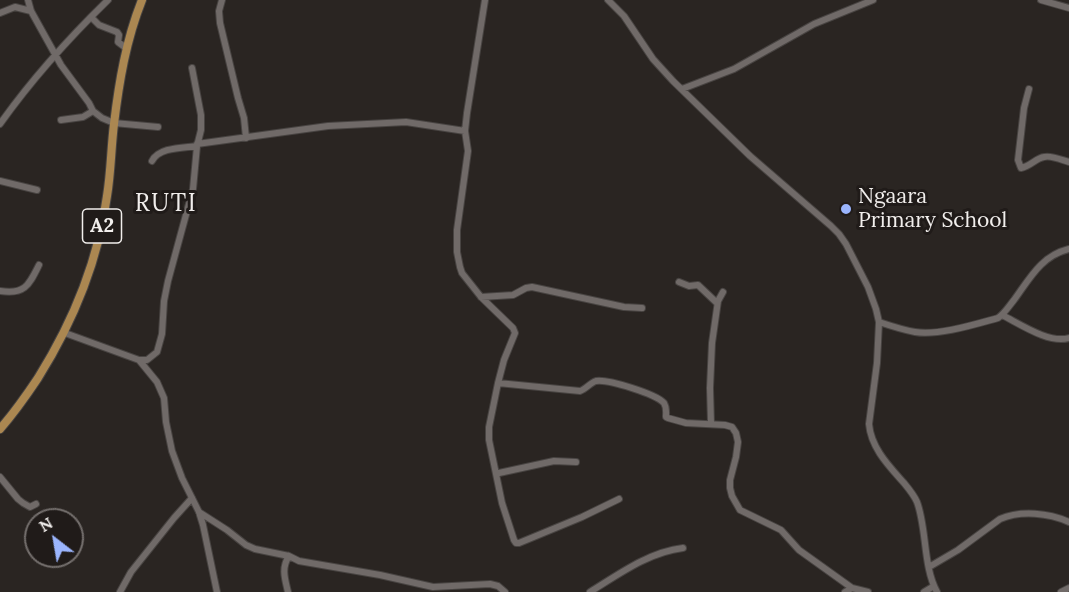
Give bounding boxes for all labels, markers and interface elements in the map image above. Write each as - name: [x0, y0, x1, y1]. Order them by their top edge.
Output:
- place label: Ngaara Primary School: [858, 184, 1007, 234]
- district label: RUTI: [135, 190, 197, 218]
- marker: Ngaara Primary School: [839, 202, 853, 216]
- road number: A2: [82, 209, 122, 243]
- north arrow: [24, 508, 84, 568]
- text: N: [35, 513, 56, 536]

